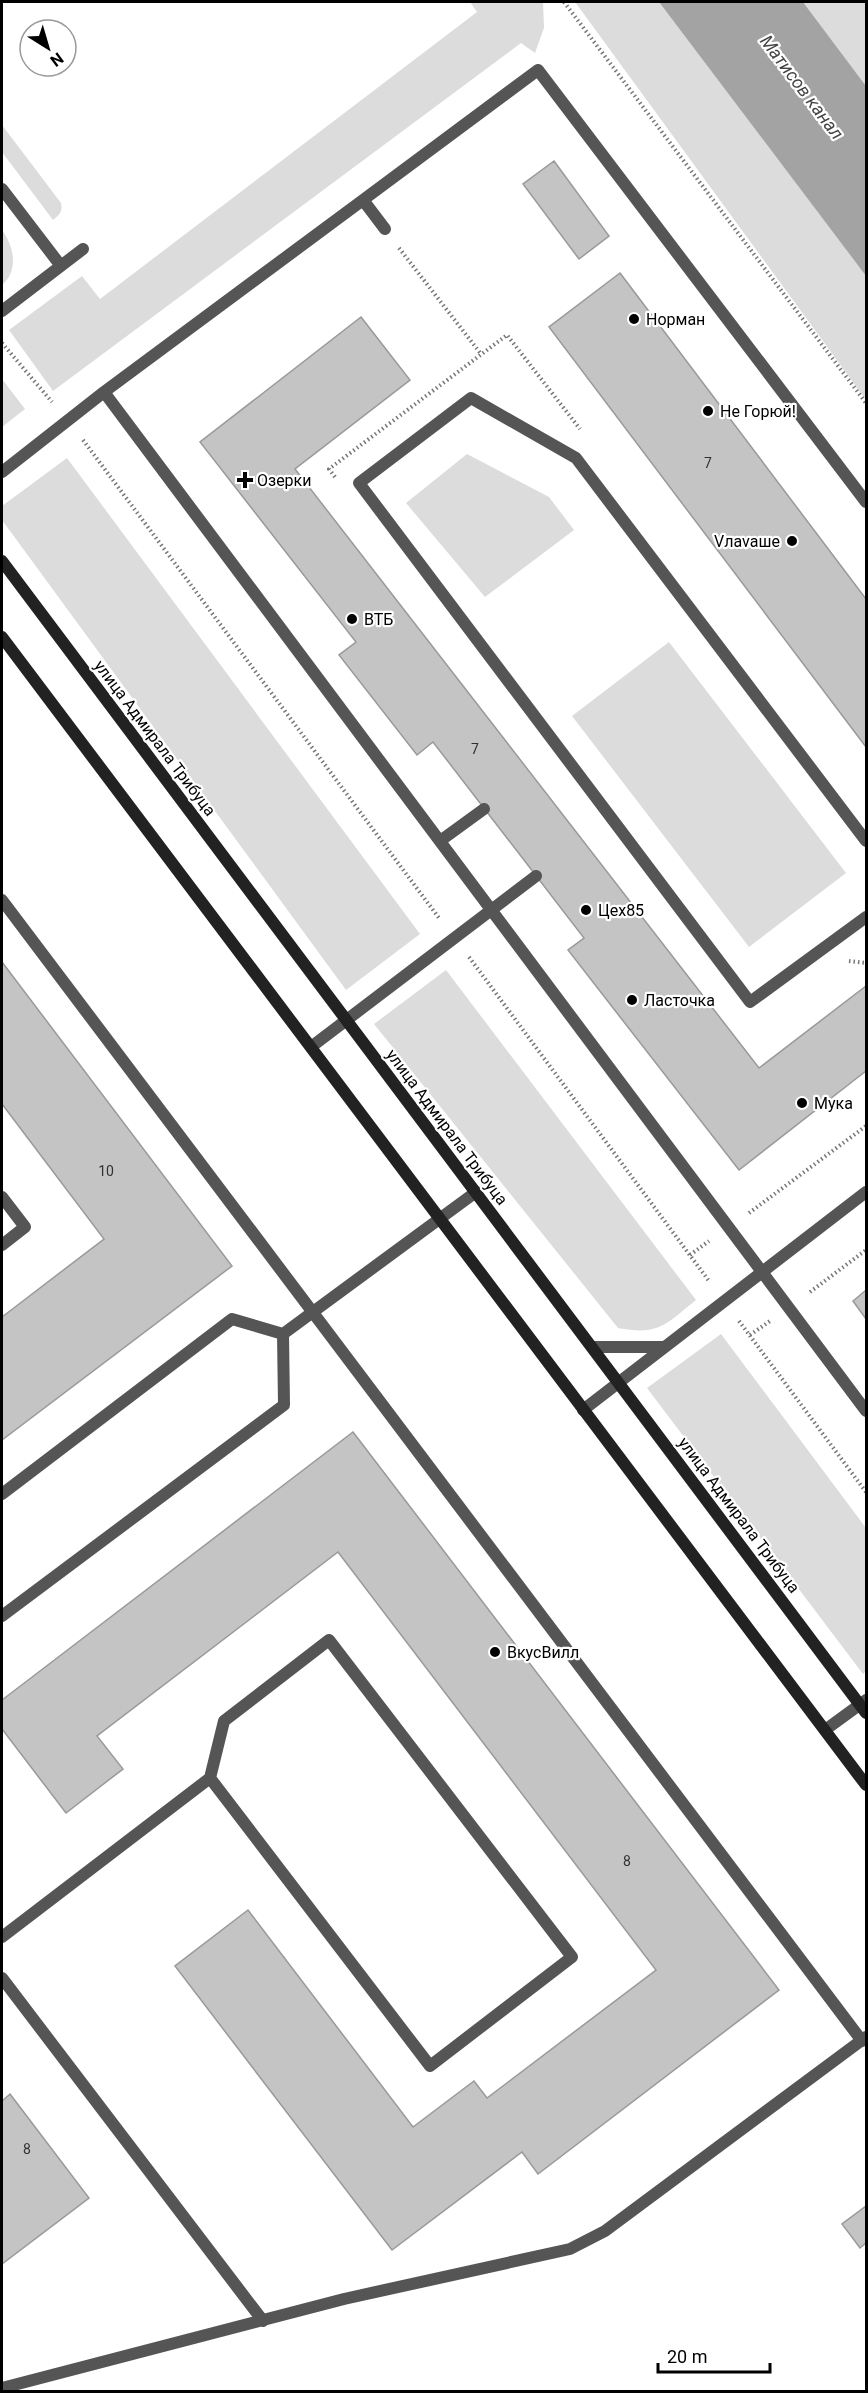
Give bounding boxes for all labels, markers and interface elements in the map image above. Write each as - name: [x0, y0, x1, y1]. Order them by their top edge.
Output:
- north arrow: [18, 18, 78, 78]
- water label: Матисов канал: [756, 31, 848, 143]
- text: N: [46, 49, 67, 71]
- place label: Норман: [646, 310, 705, 329]
- marker: Норман: [627, 312, 641, 326]
- place label: Не Горюй!: [720, 402, 796, 421]
- marker: Не Горюй!: [701, 404, 715, 418]
- house number: 7: [704, 455, 712, 471]
- place label: Озерки: [257, 471, 311, 490]
- marker: Озерки: [238, 473, 252, 487]
- place label: Vлаvаше: [714, 532, 780, 551]
- marker: Vлаvаше: [785, 534, 799, 548]
- place label: ВТБ: [364, 610, 393, 629]
- marker: ВТБ: [345, 612, 359, 626]
- street label: улица Адмирала Трибуца: [90, 656, 220, 820]
- house number: 7: [471, 741, 479, 757]
- place label: Цех85: [598, 901, 644, 920]
- marker: Цех85: [579, 903, 593, 917]
- place label: Ласточка: [644, 991, 715, 1010]
- marker: Ласточка: [625, 993, 639, 1007]
- street label: улица Адмирала Трибуца: [382, 1045, 512, 1209]
- place label: Мука: [814, 1094, 853, 1113]
- marker: Мука: [795, 1096, 809, 1110]
- house number: 10: [98, 1163, 114, 1179]
- street label: улица Адмирала Трибуца: [674, 1433, 804, 1597]
- place label: ВкусВилл: [507, 1643, 579, 1662]
- marker: ВкусВилл: [488, 1645, 502, 1659]
- house number: 8: [623, 1853, 631, 1869]
- house number: 8: [23, 2141, 31, 2157]
- scale bar: [658, 2336, 770, 2374]
- text: 20 m: [667, 2346, 707, 2367]

